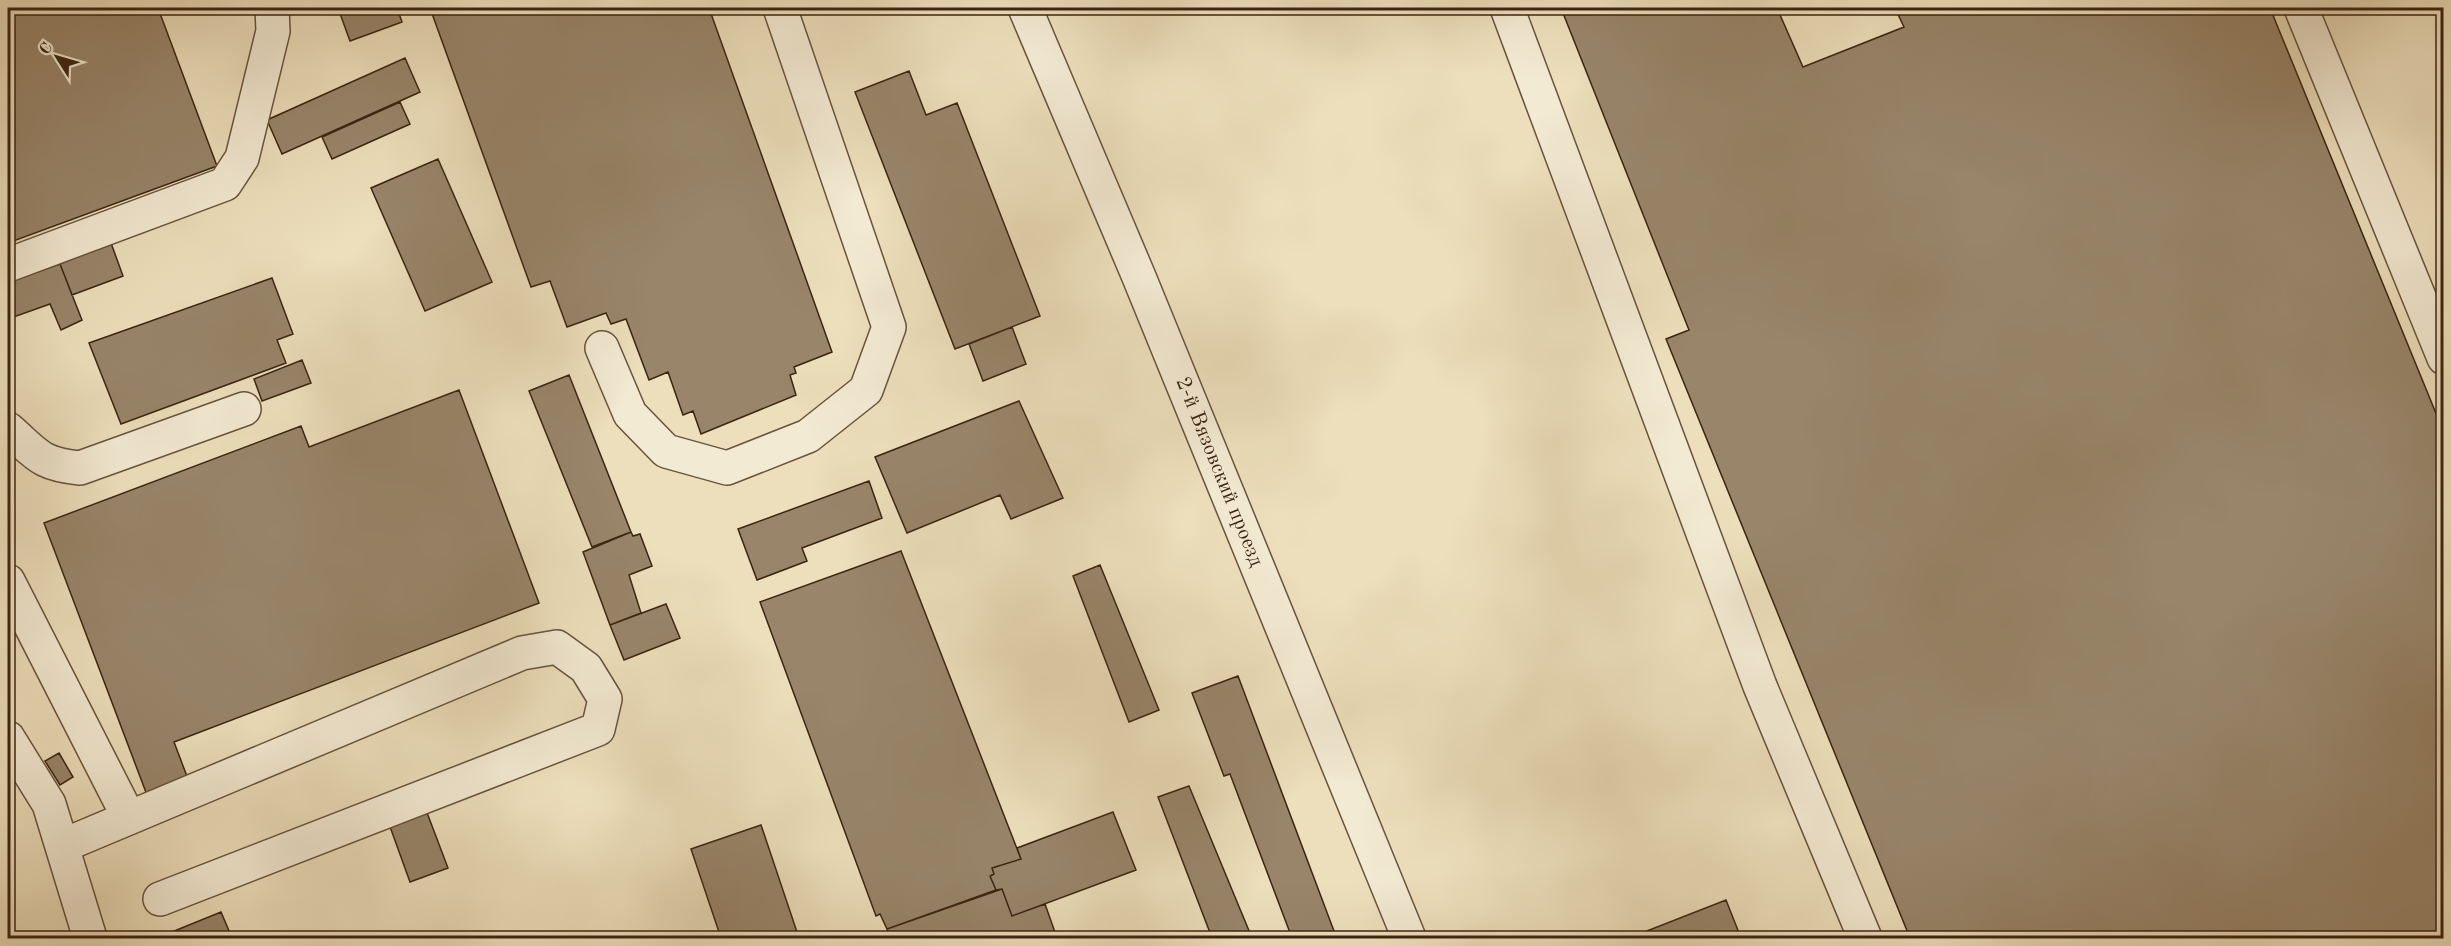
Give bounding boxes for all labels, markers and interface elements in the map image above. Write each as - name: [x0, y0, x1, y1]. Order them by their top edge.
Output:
- north arrow: [27, 27, 87, 87]
- text: С: [37, 40, 56, 58]
- street label: 2-й Вязовский проезд: [1171, 374, 1267, 570]

